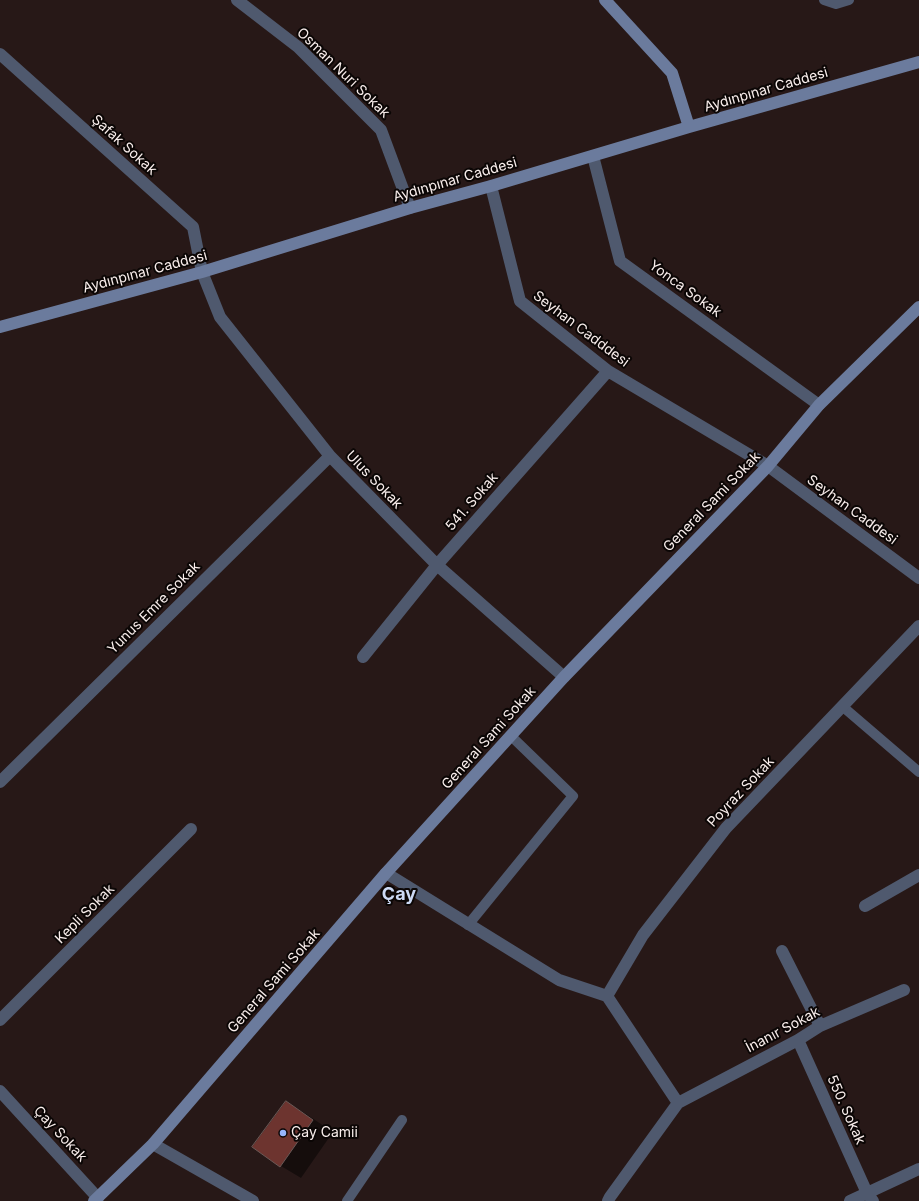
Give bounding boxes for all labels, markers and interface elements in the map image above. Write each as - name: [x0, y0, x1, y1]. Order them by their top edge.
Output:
- street label: Osman Nuri Sokak: [293, 24, 393, 122]
- street label: Aydınpınar Caddesi: [702, 64, 830, 116]
- street label: Şafak Sokak: [88, 111, 160, 179]
- street label: Aydınpınar Caddesi: [391, 154, 519, 206]
- street label: Aydınpınar Caddesi: [81, 247, 209, 297]
- street label: Yonca Sokak: [645, 257, 725, 321]
- street label: Seyhan Cadddesi: [530, 287, 632, 371]
- street label: Ulus Sokak: [342, 448, 406, 512]
- street label: General Sami Sokak: [660, 448, 764, 556]
- street label: 541. Sokak: [442, 469, 502, 535]
- street label: Seyhan Caddesi: [804, 472, 900, 548]
- street label: Yunus Emre Sokak: [104, 558, 204, 658]
- street label: General Sami Sokak: [438, 683, 540, 793]
- street label: Poyraz Sokak: [704, 753, 778, 831]
- street label: Kepli Sokak: [52, 881, 118, 947]
- district label: Çay: [382, 884, 416, 906]
- street label: General Sami Sokak: [224, 925, 324, 1037]
- street label: İnanır Sokak: [743, 1003, 823, 1057]
- street label: 550. Sokak: [823, 1073, 869, 1147]
- street label: Çay Sokak: [30, 1103, 90, 1165]
- place label: Çay Camii: [291, 1125, 358, 1141]
- marker: Çay Camii: [278, 1128, 288, 1138]

